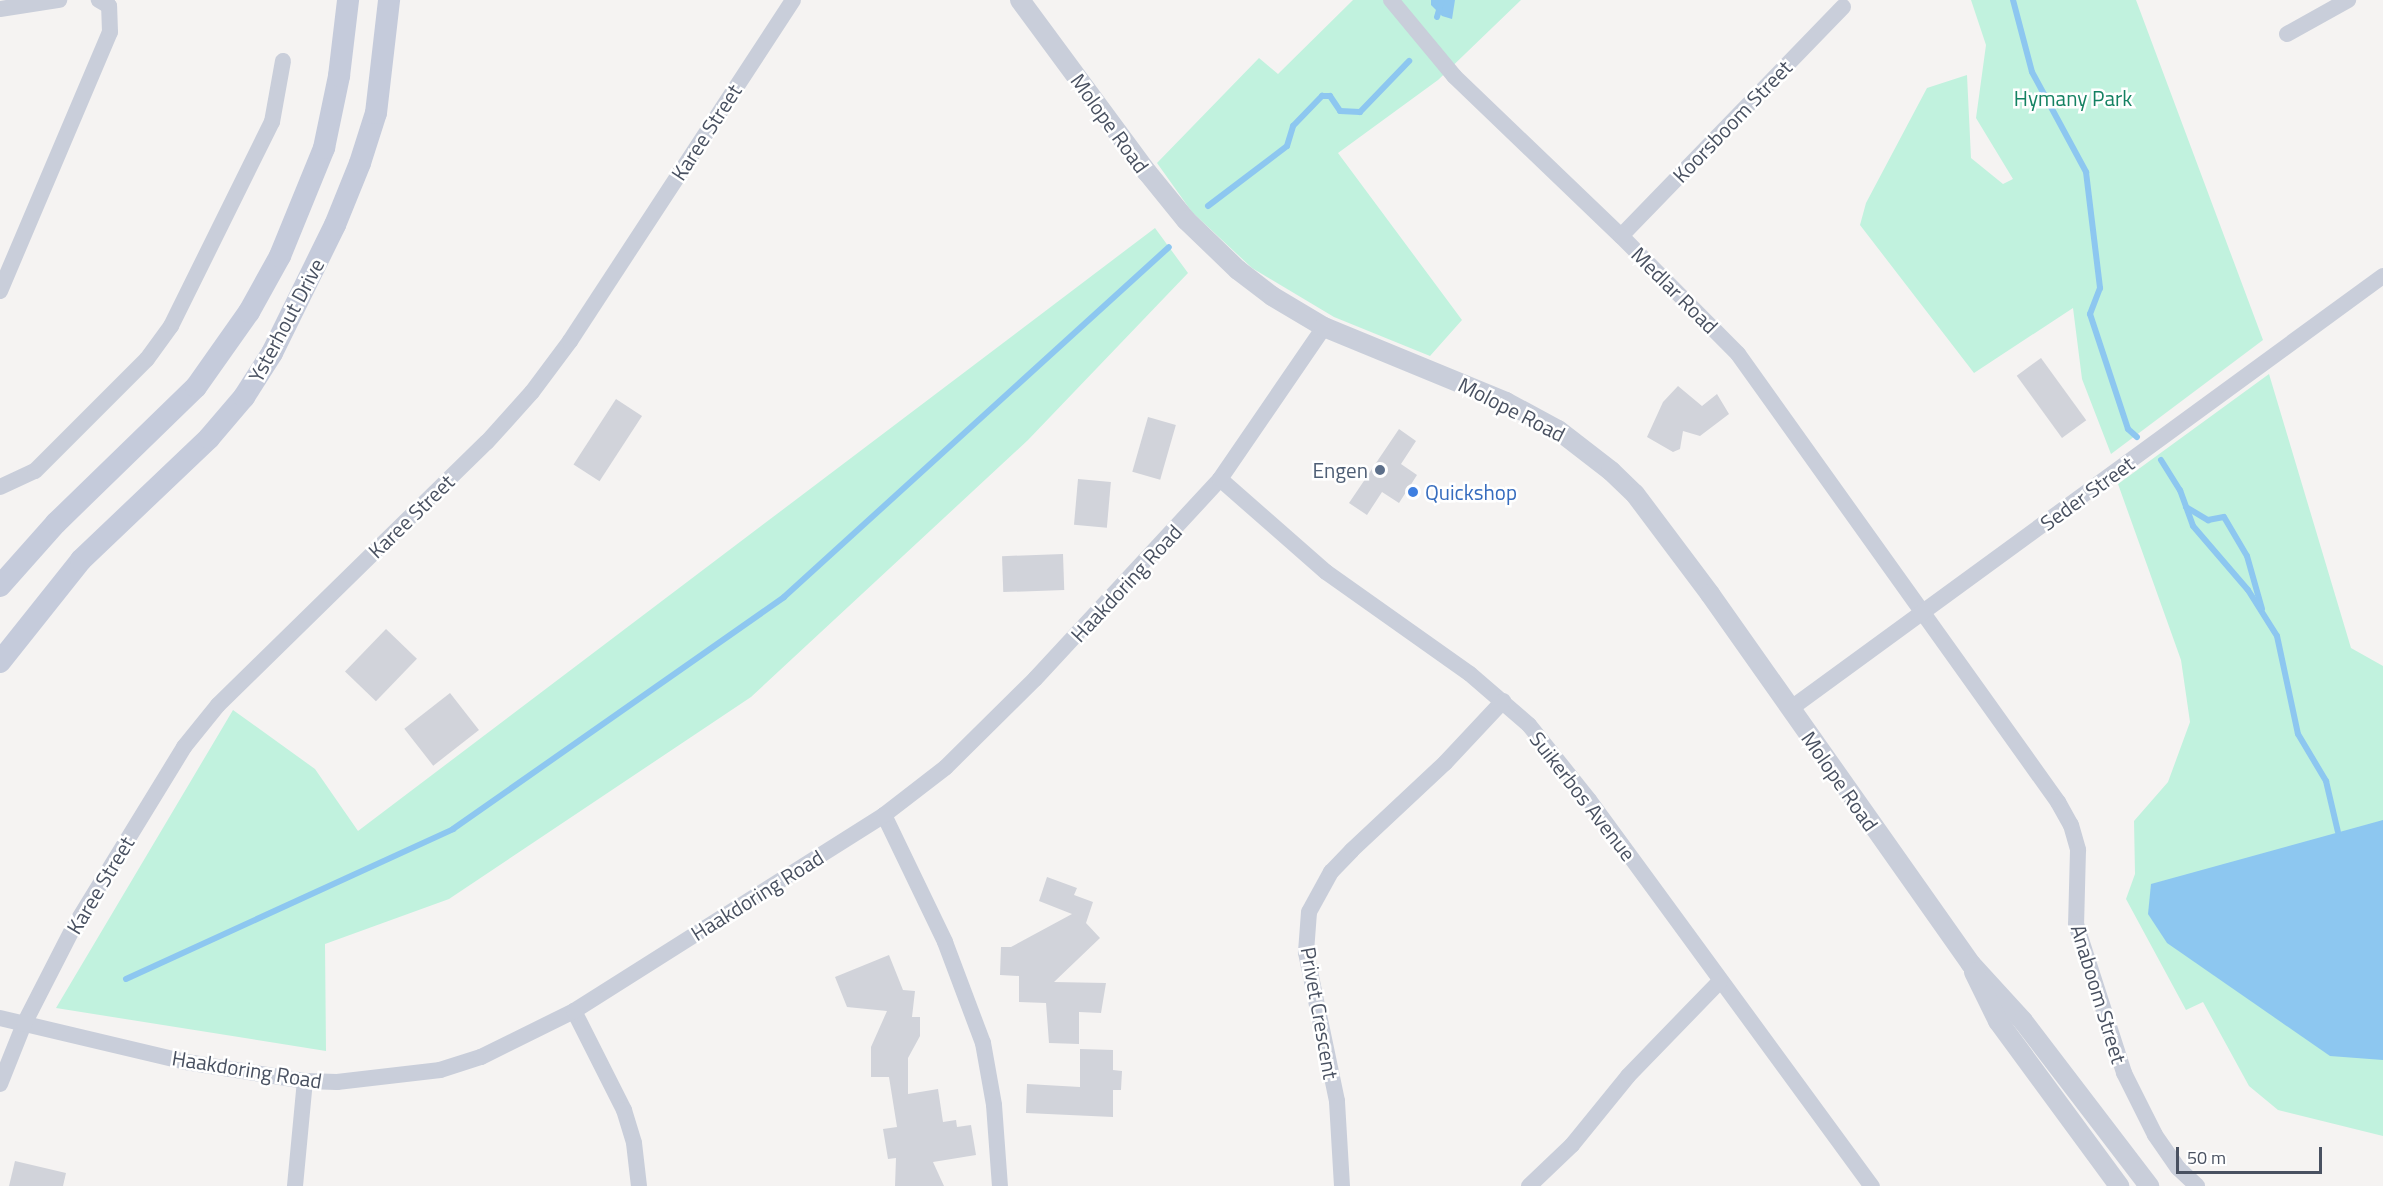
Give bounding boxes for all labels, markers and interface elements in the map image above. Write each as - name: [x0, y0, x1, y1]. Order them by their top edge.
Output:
- street label: Koorsboom Street: [1667, 55, 1797, 187]
- street label: Molope Road: [1066, 69, 1154, 177]
- street label: Karee Street: [666, 79, 746, 185]
- park label: Hymany Park: [2014, 85, 2132, 111]
- street label: Medlar Road: [1627, 242, 1723, 338]
- street label: Ysterhout Drive: [243, 254, 329, 386]
- street label: Molope Road: [1454, 371, 1570, 447]
- street label: Seder Street: [2035, 451, 2139, 535]
- place label: Engen: [1312, 457, 1368, 483]
- marker: Engen: [1373, 463, 1387, 477]
- street label: Karee Street: [363, 469, 459, 563]
- place label: Quickshop: [1425, 479, 1517, 505]
- marker: Quickshop: [1406, 485, 1420, 499]
- street label: Haakdoring Road: [1065, 519, 1187, 647]
- street label: Suikerbos Avenue: [1525, 726, 1641, 866]
- street label: Molope Road: [1796, 726, 1884, 836]
- street label: Karee Street: [61, 832, 139, 938]
- street label: Haakdoring Road: [686, 844, 828, 946]
- street label: Anaboom Street: [2066, 922, 2132, 1066]
- street label: Privet Crescent: [1296, 945, 1344, 1081]
- street label: Haakdoring Road: [170, 1045, 324, 1093]
- scale bar: [2179, 1135, 2324, 1173]
- text: 50 m: [2187, 1144, 2226, 1171]

